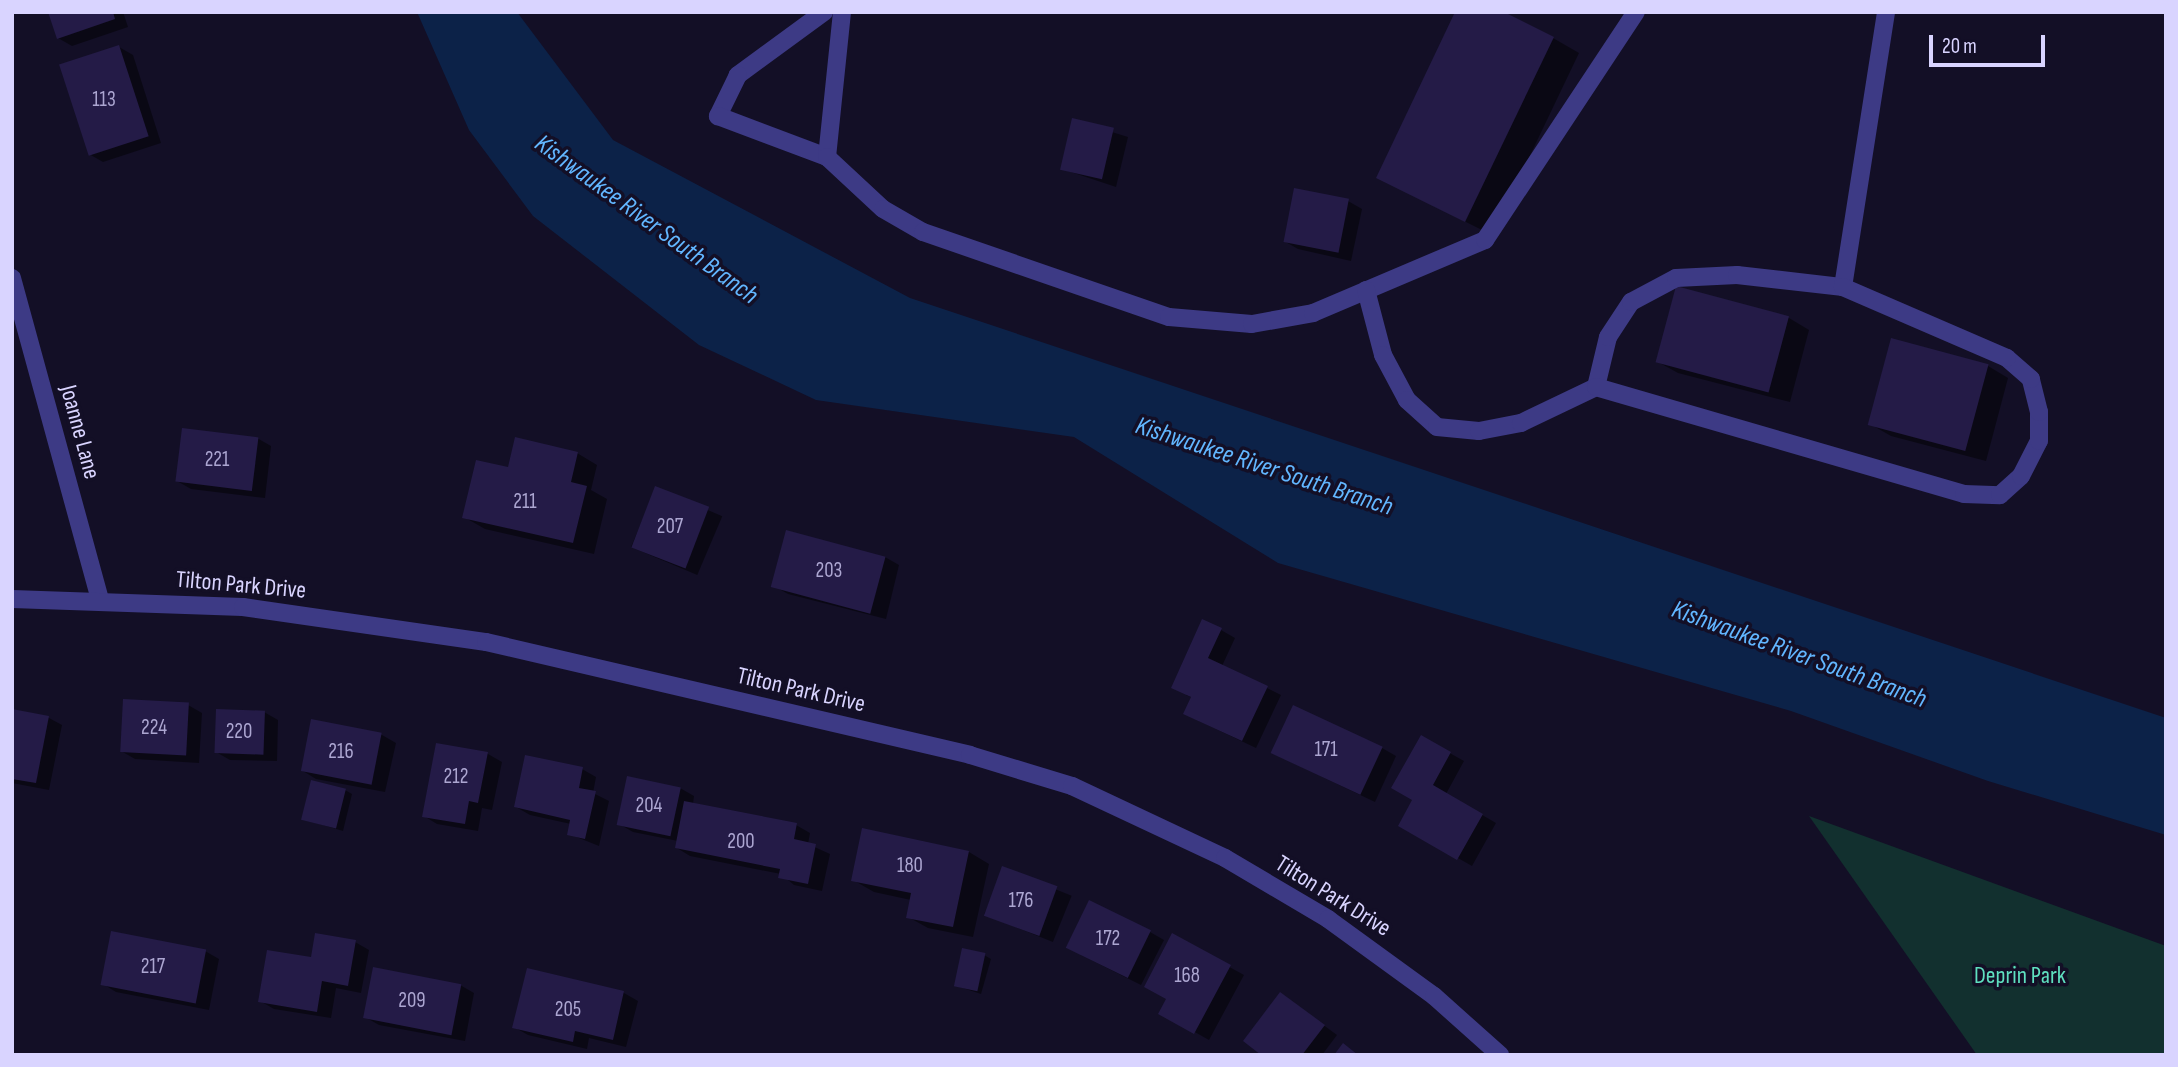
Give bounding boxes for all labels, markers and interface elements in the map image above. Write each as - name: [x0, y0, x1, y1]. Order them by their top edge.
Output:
- scale bar: [1933, 21, 2048, 65]
- text: 20 m: [1942, 34, 1977, 59]
- house number: 113: [92, 87, 116, 113]
- water label: Kishwaukee River South Branch: [528, 128, 764, 312]
- street label: Joanne Lane: [54, 382, 106, 482]
- water label: Kishwaukee River South Branch: [1131, 411, 1397, 523]
- house number: 221: [205, 447, 229, 473]
- house number: 211: [513, 489, 537, 515]
- house number: 207: [657, 514, 683, 540]
- house number: 203: [816, 558, 842, 584]
- street label: Tilton Park Drive: [175, 565, 307, 605]
- water label: Kishwaukee River South Branch: [1667, 594, 1931, 716]
- street label: Tilton Park Drive: [734, 661, 868, 719]
- house number: 224: [141, 715, 167, 741]
- house number: 220: [226, 719, 252, 745]
- house number: 171: [1314, 737, 1338, 763]
- house number: 216: [328, 739, 354, 765]
- house number: 212: [444, 764, 468, 790]
- house number: 204: [636, 793, 662, 819]
- house number: 200: [727, 829, 755, 855]
- street label: Tilton Park Drive: [1270, 849, 1396, 943]
- house number: 180: [897, 853, 923, 879]
- house number: 176: [1009, 888, 1033, 914]
- house number: 172: [1096, 926, 1120, 952]
- house number: 217: [141, 954, 165, 980]
- park label: Deprin Park: [1974, 962, 2066, 990]
- house number: 168: [1174, 963, 1200, 989]
- house number: 209: [398, 988, 426, 1014]
- house number: 205: [555, 997, 581, 1023]

